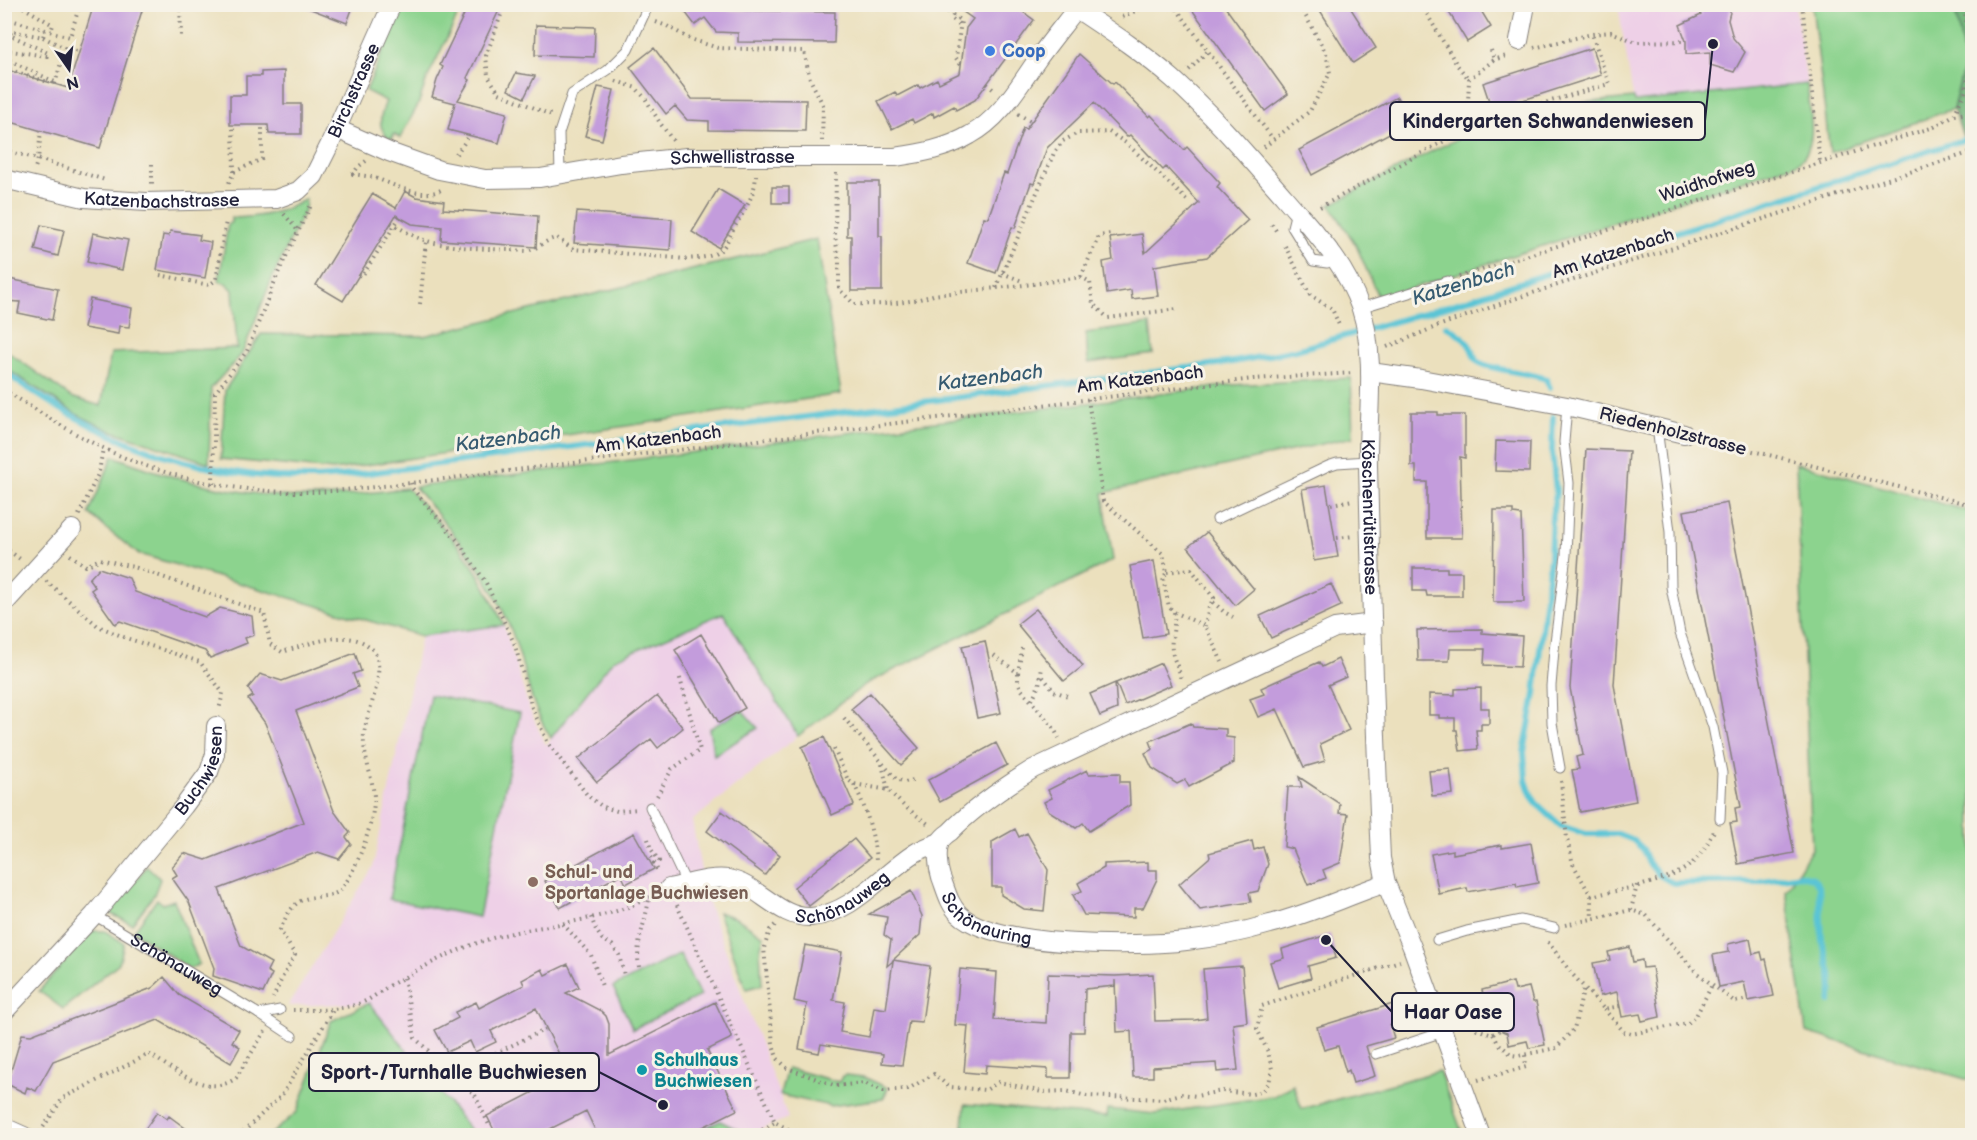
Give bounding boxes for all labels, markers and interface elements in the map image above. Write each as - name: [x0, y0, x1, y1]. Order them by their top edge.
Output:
- north arrow: [39, 39, 99, 99]
- street label: Birchstrasse: [324, 40, 384, 141]
- place label: Coop: [1002, 41, 1046, 62]
- marker: Coop: [983, 44, 997, 58]
- text: N: [64, 71, 80, 93]
- callout: Kindergarten Schwandenwiesen: [1390, 102, 1705, 140]
- text: Kindergarten Schwandenwiesen: [1402, 110, 1694, 134]
- street label: Schwellistrasse: [669, 147, 795, 170]
- street label: Waidhofweg: [1657, 156, 1757, 207]
- street label: Katzenbachstrasse: [83, 188, 240, 213]
- street label: Am Katzenbach: [1549, 224, 1677, 283]
- water label: Katzenbach: [1409, 257, 1518, 311]
- water label: Katzenbach: [936, 360, 1044, 396]
- street label: Am Katzenbach: [1076, 361, 1204, 398]
- street label: Riedenholzstrasse: [1597, 403, 1749, 460]
- water label: Katzenbach: [454, 421, 562, 457]
- street label: Am Katzenbach: [594, 421, 722, 458]
- street label: Köschenrütistrasse: [1357, 438, 1381, 596]
- street label: Buchwiesen: [171, 725, 227, 820]
- place label: Schul- und Sportanlage Buchwiesen: [545, 862, 749, 904]
- street label: Schönauweg: [793, 867, 894, 928]
- marker: Schul- und Sportanlage Buchwiesen: [526, 875, 540, 889]
- street label: Schönauring: [936, 889, 1033, 950]
- street label: Schönauweg: [126, 929, 226, 1001]
- callout: Haar Oase: [1392, 993, 1514, 1031]
- text: Haar Oase: [1404, 1001, 1502, 1025]
- place label: Schulhaus Buchwiesen: [654, 1050, 752, 1092]
- callout: Sport-/Turnhalle Buchwiesen: [309, 1053, 599, 1091]
- text: Sport-/Turnhalle Buchwiesen: [321, 1061, 587, 1085]
- marker: Schulhaus Buchwiesen: [635, 1063, 649, 1077]

